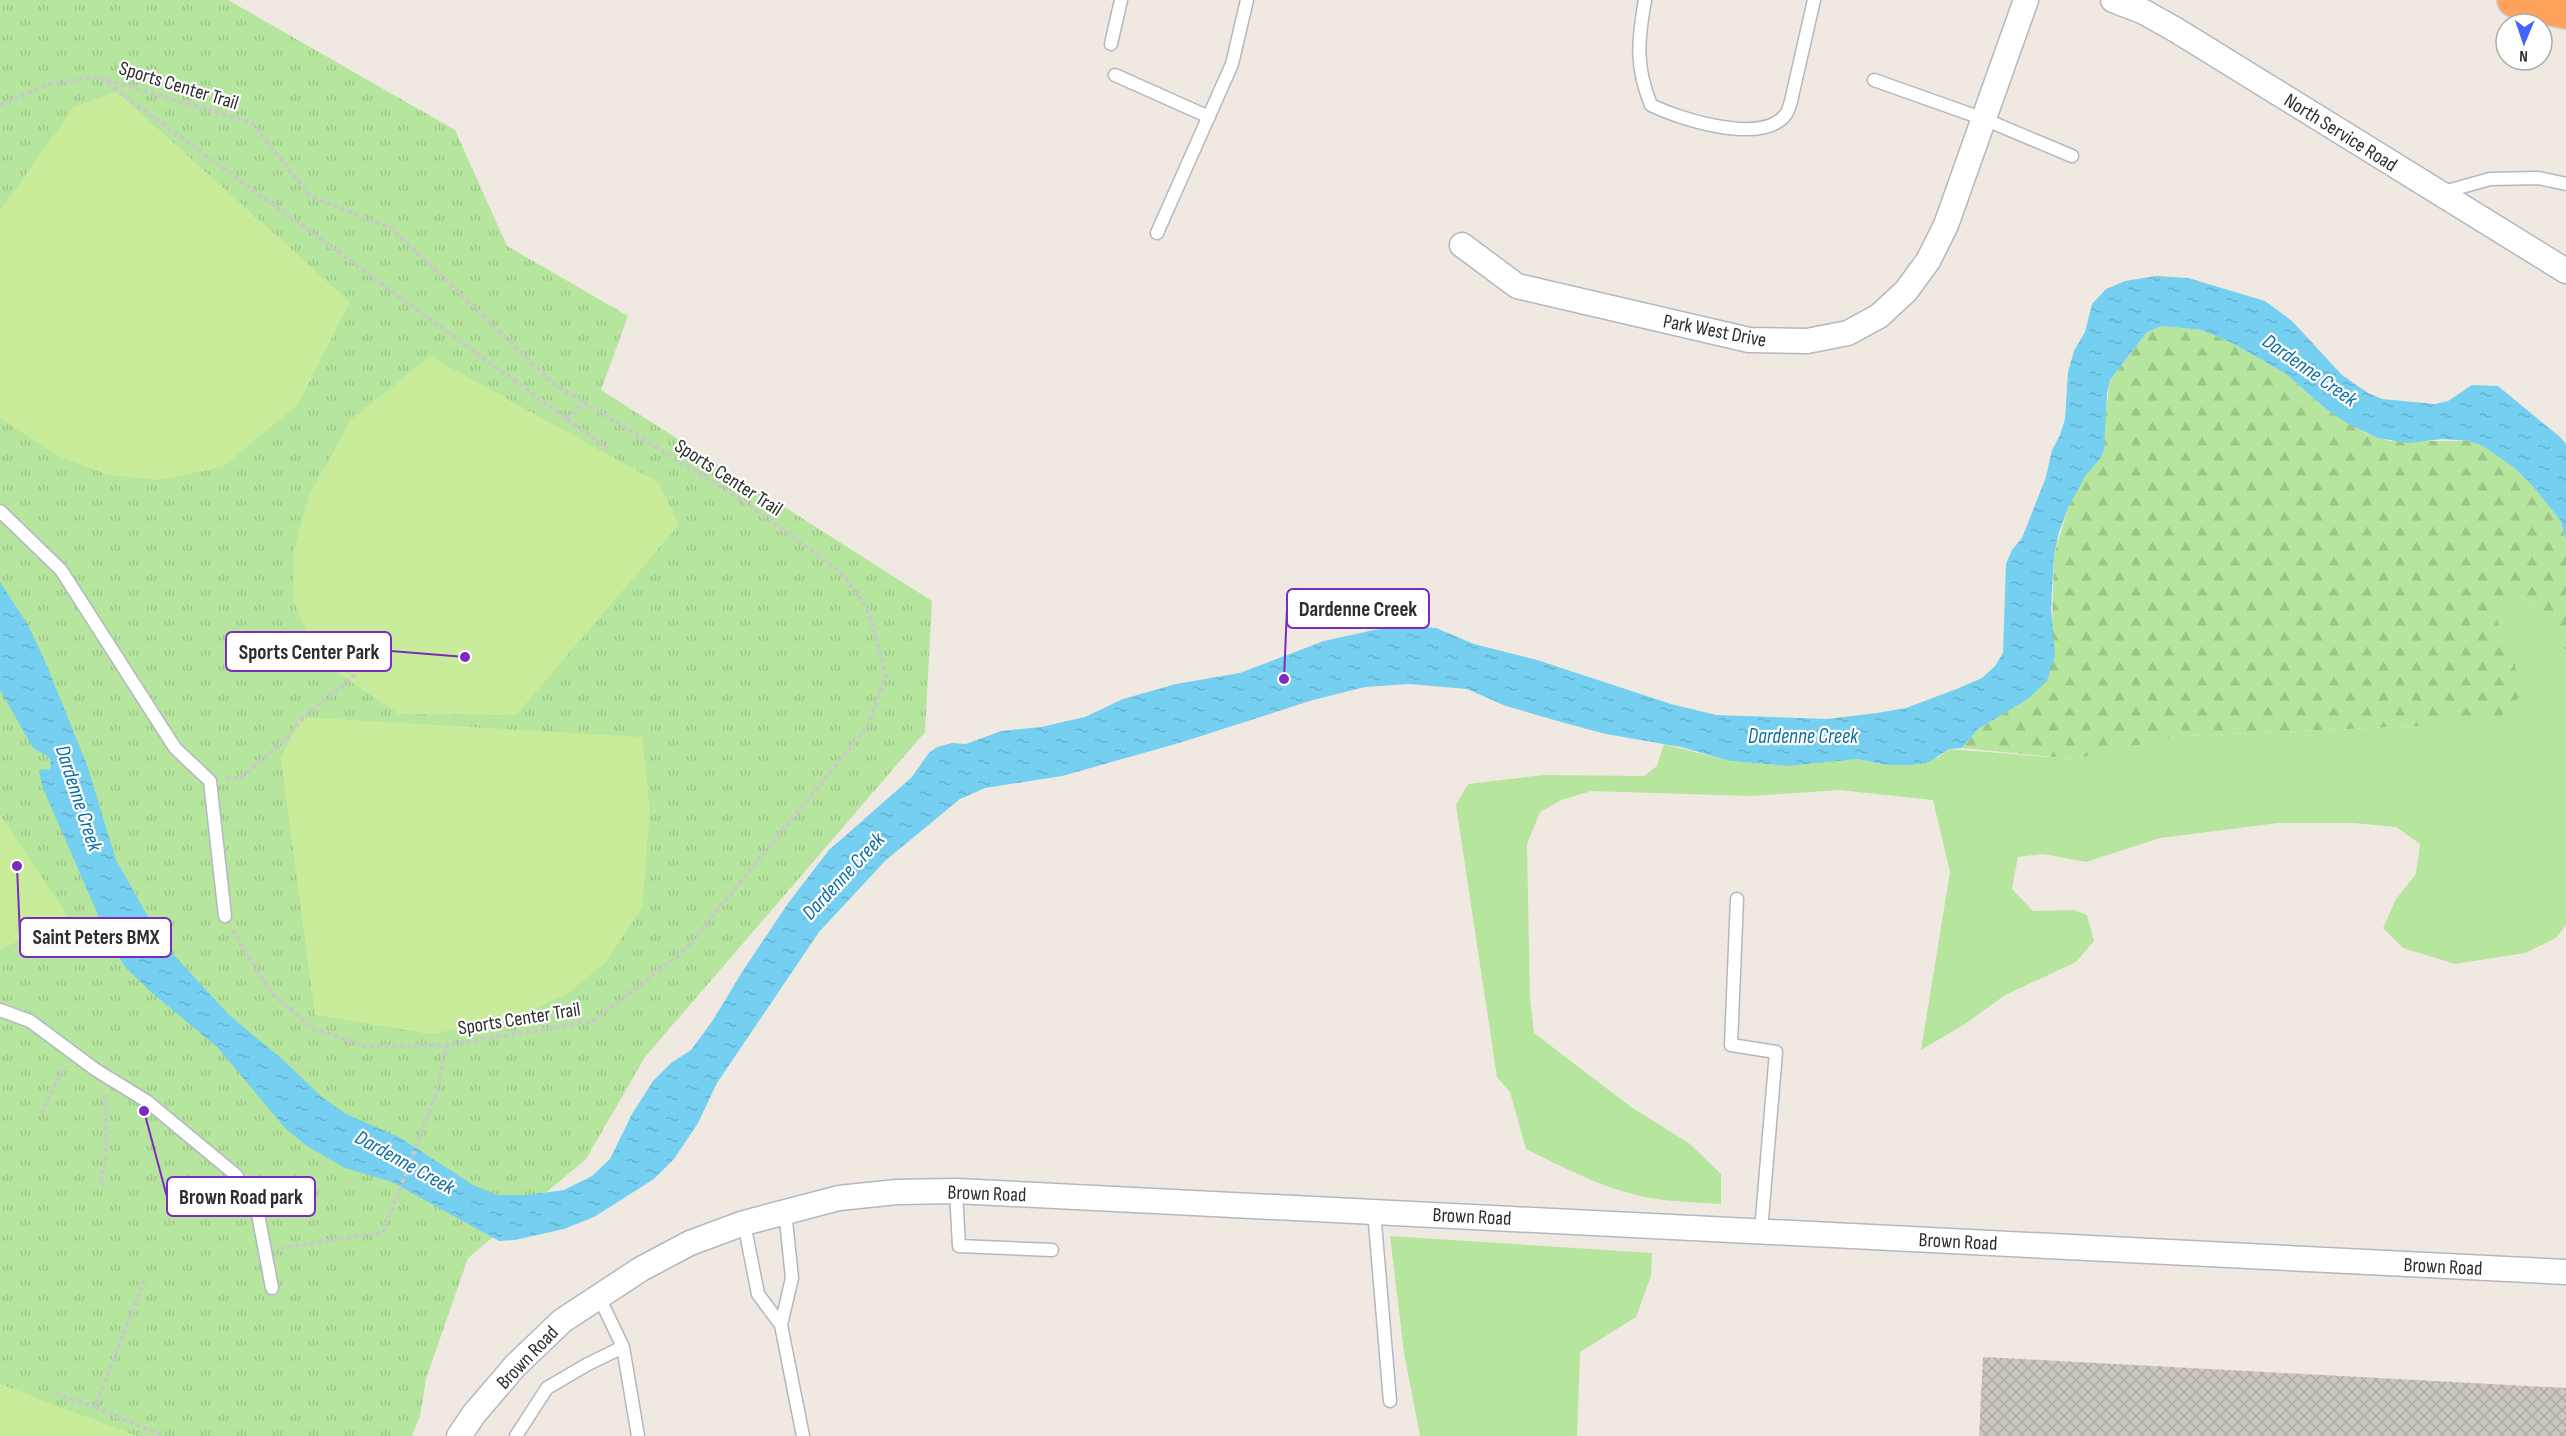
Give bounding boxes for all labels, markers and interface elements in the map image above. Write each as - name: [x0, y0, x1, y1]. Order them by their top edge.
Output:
- north arrow: [2494, 12, 2554, 72]
- text: N: [2519, 46, 2528, 65]
- street label: Sports Center Trail: [116, 56, 241, 116]
- street label: North Service Road: [2280, 89, 2401, 177]
- street label: Park West Drive: [1661, 309, 1768, 353]
- water label: Dardenne Creek: [2258, 329, 2363, 413]
- street label: Sports Center Trail: [670, 434, 787, 522]
- callout: Dardenne Creek: [1287, 589, 1429, 628]
- text: Dardenne Creek: [1299, 597, 1417, 622]
- callout: Sports Center Park: [226, 632, 391, 671]
- text: Sports Center Park: [239, 640, 379, 665]
- water label: Dardenne Creek: [1748, 724, 1859, 749]
- water label: Dardenne Creek: [50, 742, 108, 855]
- water label: Dardenne Creek: [797, 827, 891, 925]
- callout: Saint Peters BMX: [20, 918, 171, 957]
- text: Saint Peters BMX: [33, 925, 160, 950]
- street label: Sports Center Trail: [456, 997, 582, 1041]
- water label: Dardenne Creek: [351, 1125, 460, 1201]
- callout: Brown Road park: [167, 1177, 315, 1216]
- street label: Brown Road: [947, 1181, 1027, 1207]
- text: Brown Road park: [179, 1185, 303, 1210]
- street label: Brown Road: [1432, 1203, 1512, 1231]
- street label: Brown Road: [1918, 1228, 1998, 1256]
- street label: Brown Road: [2403, 1253, 2483, 1281]
- street label: Brown Road: [492, 1321, 564, 1394]

